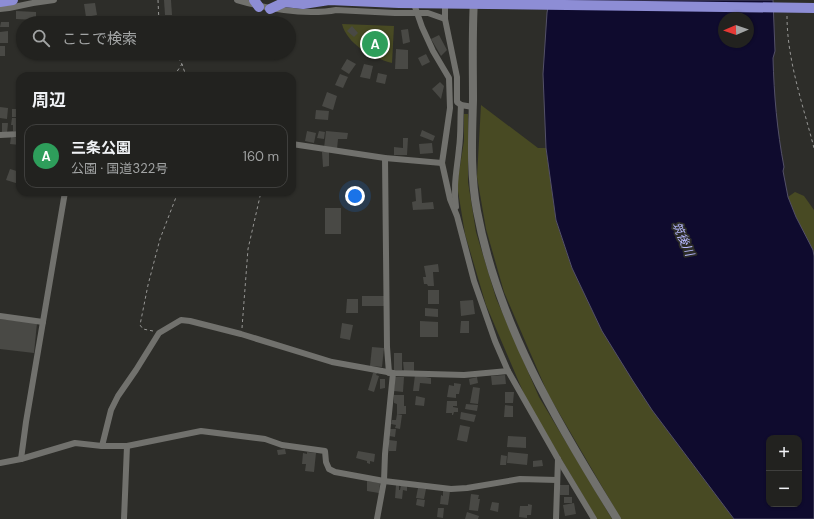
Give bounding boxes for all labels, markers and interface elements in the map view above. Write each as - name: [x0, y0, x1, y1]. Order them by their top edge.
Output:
- north arrow: [718, 12, 754, 48]
- search box: [16, 16, 296, 60]
- icon: search: [30, 27, 52, 49]
- text: ここで検索: [62, 29, 137, 49]
- pin: A: [362, 29, 388, 59]
- text: 周辺: [32, 89, 66, 111]
- text: 三条公園: [71, 138, 131, 158]
- text: A: [41, 148, 51, 165]
- text: 160 m: [243, 148, 279, 165]
- text: 公園 · 国道322号: [71, 160, 168, 177]
- your location: [345, 186, 365, 206]
- water label: 筑後川: [668, 219, 698, 261]
- map controls: [766, 435, 802, 507]
- button: +: [766, 435, 802, 471]
- button: −: [766, 471, 802, 507]

